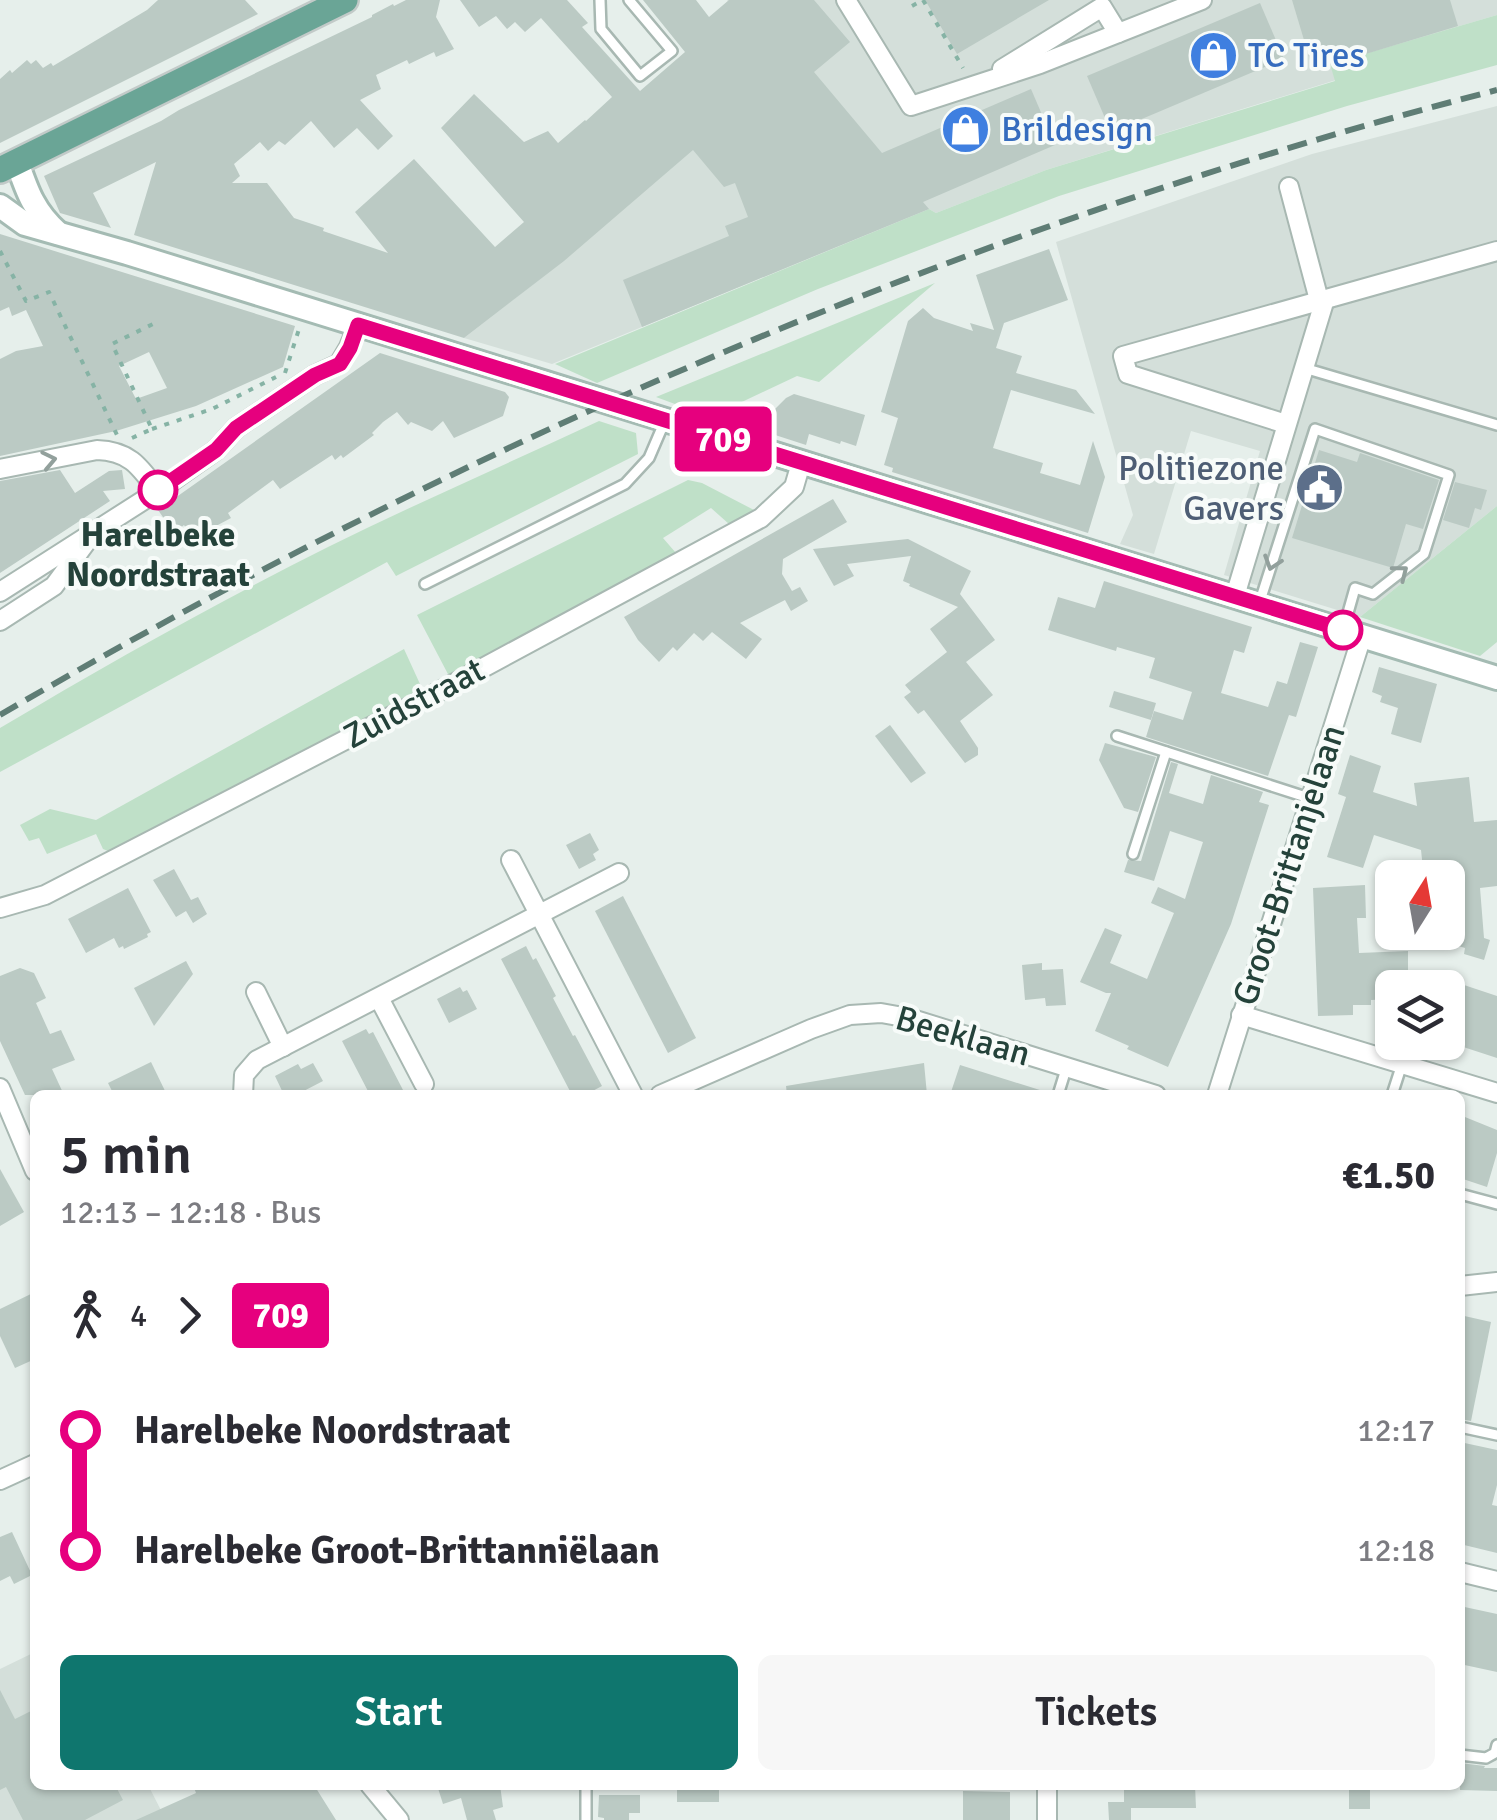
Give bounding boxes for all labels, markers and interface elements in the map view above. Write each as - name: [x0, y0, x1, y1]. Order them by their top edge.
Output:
- shop icon: TC Tires: [1187, 29, 1239, 81]
- place label: TC Tires: [1248, 34, 1365, 77]
- shop icon: Brildesign: [940, 103, 992, 155]
- place label: Brildesign: [1001, 108, 1153, 151]
- line badge: 709: [666, 406, 780, 472]
- text: 709: [695, 418, 751, 461]
- place label: Politiezone Gavers: [1118, 447, 1284, 530]
- one-way arrow: [40, 451, 57, 472]
- public building icon: Politiezone Gavers: [1293, 462, 1345, 514]
- marker: Harelbeke Noordstraat: [139, 471, 177, 509]
- place label: Harelbeke Noordstraat: [66, 513, 250, 596]
- one-way arrow: [1263, 554, 1283, 571]
- one-way arrow: [1390, 566, 1408, 584]
- unlabelled marker: [1324, 611, 1362, 649]
- street label: Zuidstraat: [336, 648, 492, 758]
- street label: Groot-Brittanjelaan: [1223, 719, 1355, 1011]
- north arrow: [1375, 860, 1465, 950]
- map controls: [1375, 860, 1465, 1060]
- button: layers: [1375, 970, 1465, 1060]
- street label: Beeklaan: [891, 996, 1035, 1076]
- text: 5 min: [60, 1121, 192, 1189]
- text: €1.50: [1342, 1152, 1435, 1199]
- text: 12:13 – 12:18 · Bus: [60, 1193, 321, 1232]
- icon: walk: [60, 1288, 115, 1343]
- icon: forward: [162, 1288, 217, 1343]
- text: 709: [252, 1294, 309, 1337]
- text: 4: [130, 1296, 147, 1335]
- text: Harelbeke Noordstraat: [134, 1407, 511, 1454]
- text: 12:17: [1357, 1411, 1435, 1450]
- text: Harelbeke Groot-Brittanniëlaan: [134, 1527, 660, 1574]
- text: 12:18: [1357, 1531, 1435, 1570]
- button: Start: [60, 1655, 738, 1770]
- button: Tickets: [758, 1655, 1435, 1770]

